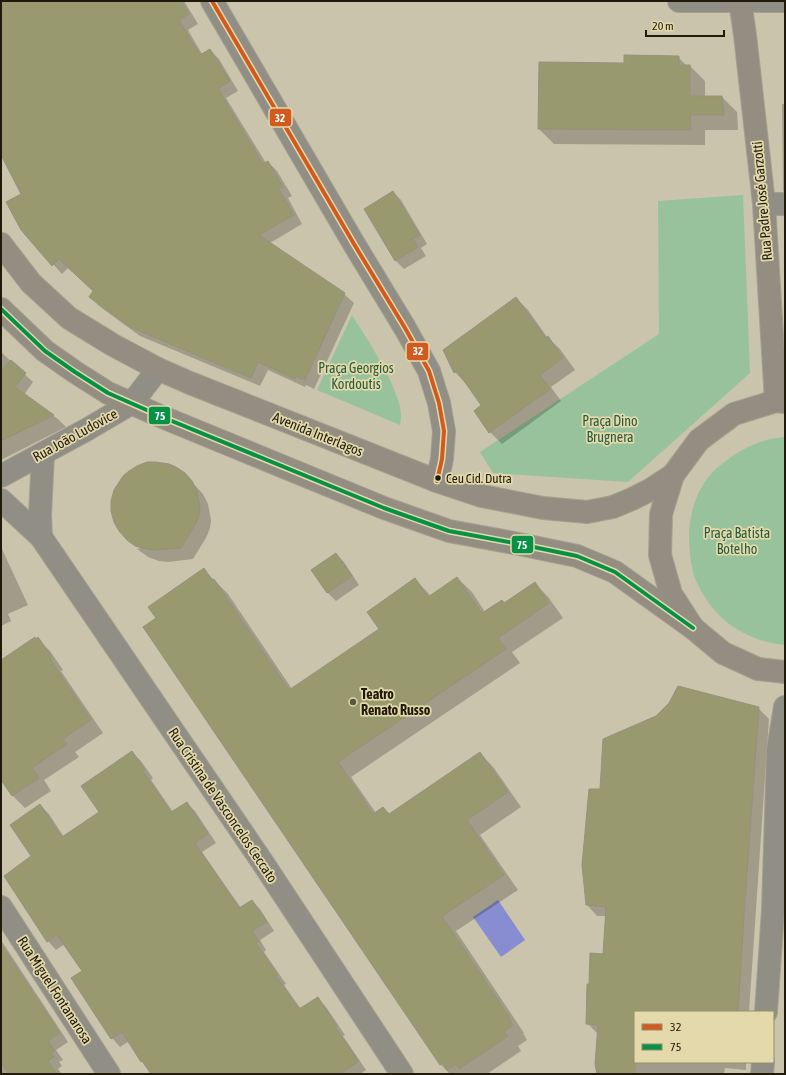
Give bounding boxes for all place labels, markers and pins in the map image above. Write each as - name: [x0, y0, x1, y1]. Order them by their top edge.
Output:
- place label: Ceu Cid. Dutra: [446, 471, 512, 486]
- marker: Ceu Cid. Dutra: [433, 473, 443, 483]
- place label: Teatro Renato Russo: [361, 686, 431, 718]
- marker: Teatro Renato Russo: [348, 697, 358, 707]

